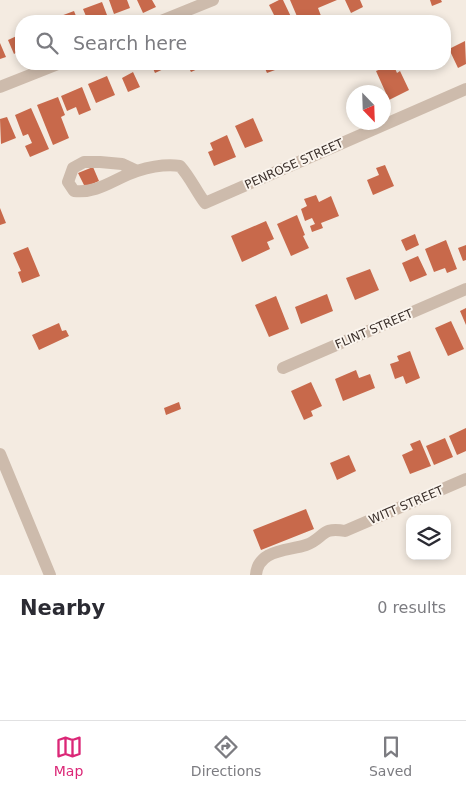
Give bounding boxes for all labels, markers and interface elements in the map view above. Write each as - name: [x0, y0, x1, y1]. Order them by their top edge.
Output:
- search box: [15, 15, 451, 70]
- icon: search: [33, 29, 61, 57]
- text: Search here: [73, 32, 187, 54]
- north arrow: [346, 85, 391, 130]
- street label: PENROSE STREET: [243, 136, 346, 192]
- street label: FLINT STREET: [333, 306, 416, 352]
- street label: WITT STREET: [367, 483, 446, 527]
- map controls: [406, 515, 451, 560]
- button: layers: [406, 515, 451, 560]
- text: Nearby: [20, 596, 105, 620]
- text: 0 results: [377, 598, 446, 617]
- tab: Map: [54, 733, 83, 779]
- tab: Directions: [191, 733, 261, 779]
- tab: Saved: [369, 733, 412, 779]

